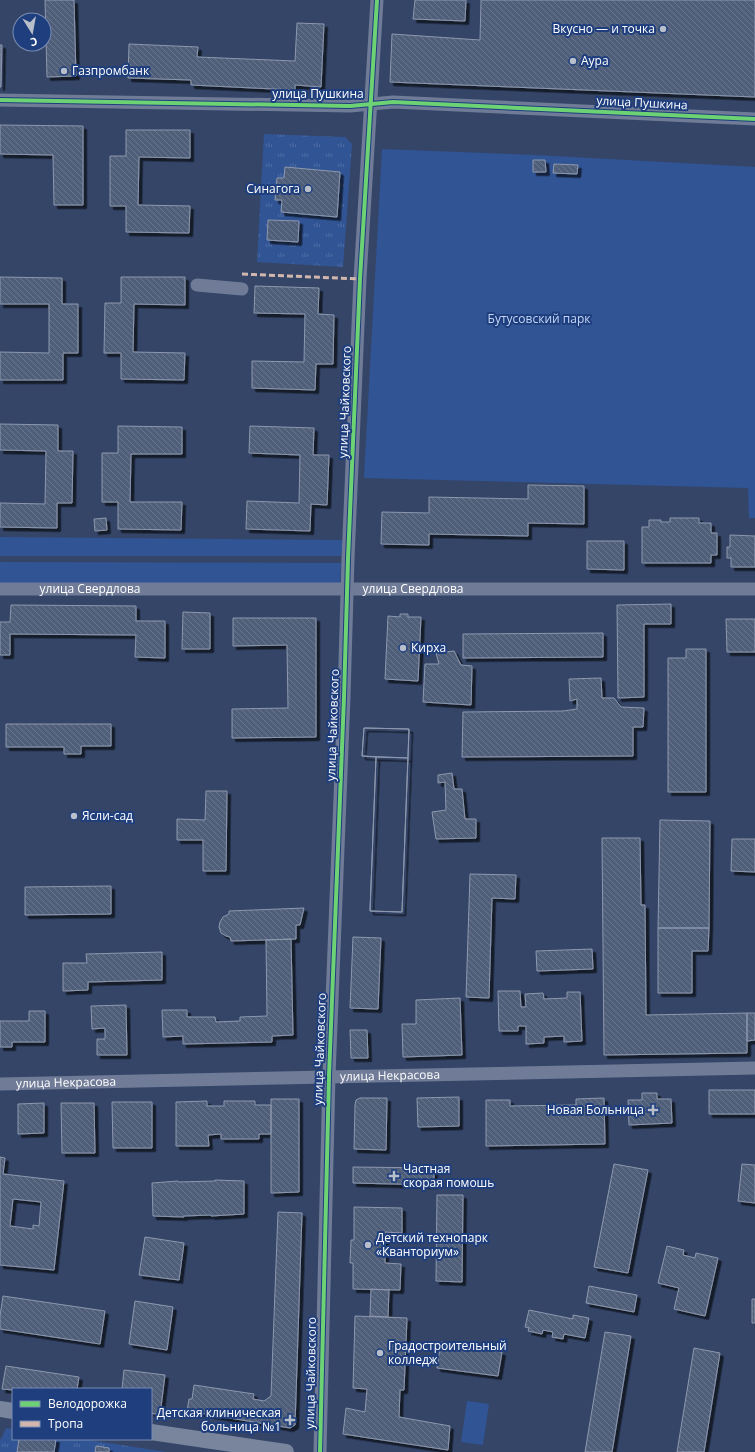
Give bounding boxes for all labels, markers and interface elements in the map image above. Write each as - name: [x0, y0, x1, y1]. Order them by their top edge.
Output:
- north arrow: [12, 12, 52, 52]
- place label: Вкусно — и точка: [552, 20, 655, 37]
- marker: Вкусно — и точка: [658, 24, 668, 34]
- text: С: [29, 34, 39, 50]
- place label: Аура: [581, 52, 609, 69]
- marker: Аура: [568, 56, 578, 66]
- place label: Газпромбанк: [72, 62, 150, 79]
- marker: Газпромбанк: [59, 66, 69, 76]
- street label: улица Пушкина: [272, 85, 364, 102]
- street label: улица Пушкина: [596, 92, 688, 113]
- place label: Синагога: [246, 180, 300, 197]
- marker: Синагога: [303, 184, 313, 194]
- park label: Бутусовский парк: [488, 310, 591, 327]
- street label: улица Чайковского: [334, 346, 355, 458]
- street label: улица Свердлова: [40, 580, 140, 597]
- street label: улица Свердлова: [363, 580, 463, 597]
- place label: Кирха: [411, 639, 446, 656]
- marker: Кирха: [398, 643, 408, 653]
- street label: улица Чайковского: [322, 669, 343, 781]
- place label: Ясли-сад: [82, 807, 133, 824]
- marker: Ясли-сад: [69, 811, 79, 821]
- street label: улица Чайковского: [309, 993, 330, 1105]
- street label: улица Некрасова: [340, 1066, 440, 1085]
- street label: улица Некрасова: [16, 1073, 116, 1092]
- place label: Новая Больница: [547, 1101, 644, 1118]
- marker: Новая Больница: [647, 1104, 659, 1116]
- place label: Частная скорая помошь: [403, 1160, 494, 1191]
- marker: Частная скорая помошь: [388, 1170, 400, 1182]
- place label: Детский технопарк «Кванториум»: [376, 1229, 489, 1260]
- marker: Детский технопарк «Кванториум»: [363, 1240, 373, 1250]
- street label: улица Чайковского: [301, 1317, 320, 1429]
- place label: Градостроительный колледж: [388, 1337, 507, 1368]
- marker: Градостроительный колледж: [375, 1348, 385, 1358]
- legend: [12, 1388, 152, 1440]
- text: Велодорожка: [48, 1395, 127, 1412]
- place label: Детская клиническая больница №1: [157, 1404, 281, 1435]
- marker: Детская клиническая больница №1: [284, 1414, 296, 1426]
- text: Тропа: [48, 1415, 83, 1432]

